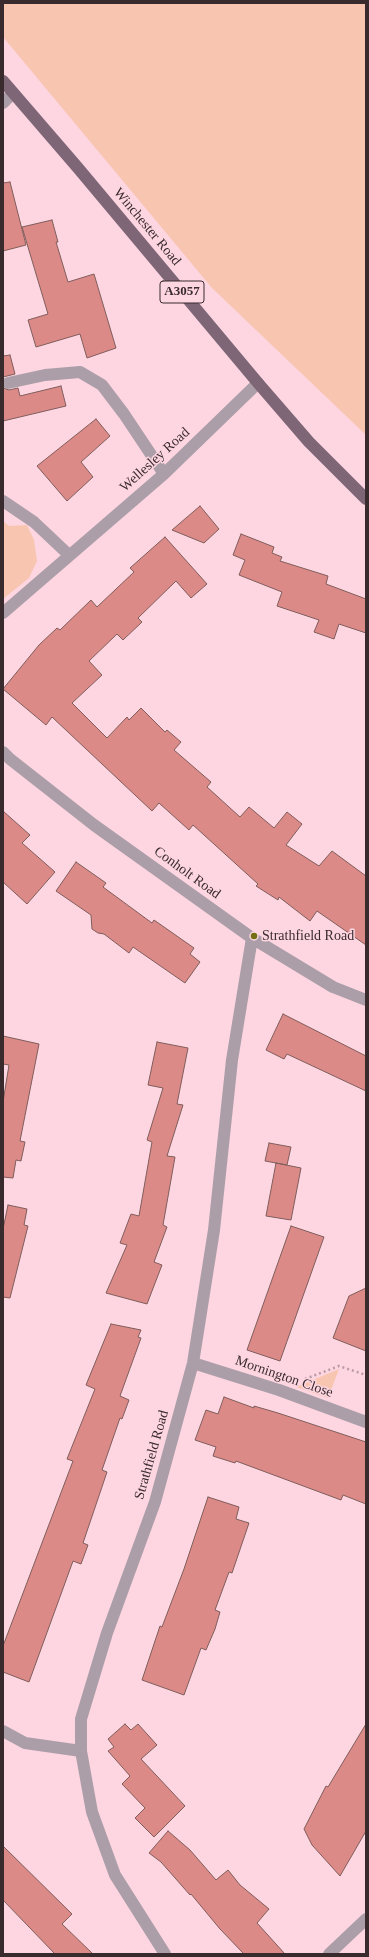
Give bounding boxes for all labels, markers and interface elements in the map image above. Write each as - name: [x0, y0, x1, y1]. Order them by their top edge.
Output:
- street label: Winchester Road: [110, 185, 184, 269]
- road number: A3057: [160, 281, 204, 303]
- street label: Wellesley Road: [117, 424, 193, 496]
- street label: Conholt Road: [150, 843, 224, 903]
- place label: Strathfield Road: [262, 928, 354, 944]
- marker: Strathfield Road: [249, 931, 259, 941]
- street label: Mornington Close: [233, 1352, 335, 1402]
- street label: Strathfield Road: [131, 1408, 173, 1502]

